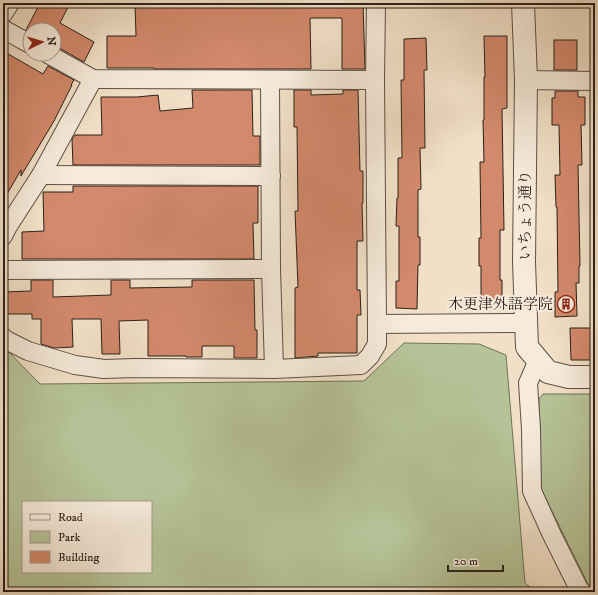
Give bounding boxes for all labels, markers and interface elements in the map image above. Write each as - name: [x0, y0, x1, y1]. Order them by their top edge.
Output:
- north arrow: [22, 22, 62, 62]
- text: N: [44, 36, 58, 46]
- street label: いちょう通り: [516, 170, 535, 260]
- building icon: 木更津外語学院: [556, 294, 576, 314]
- place label: 木更津外語学院: [448, 295, 553, 314]
- legend: [22, 501, 152, 573]
- text: Road: [58, 510, 83, 525]
- text: Park: [58, 530, 80, 545]
- scale bar: [448, 547, 503, 573]
- text: Building: [58, 550, 99, 565]
- text: 20 m: [454, 554, 478, 569]

